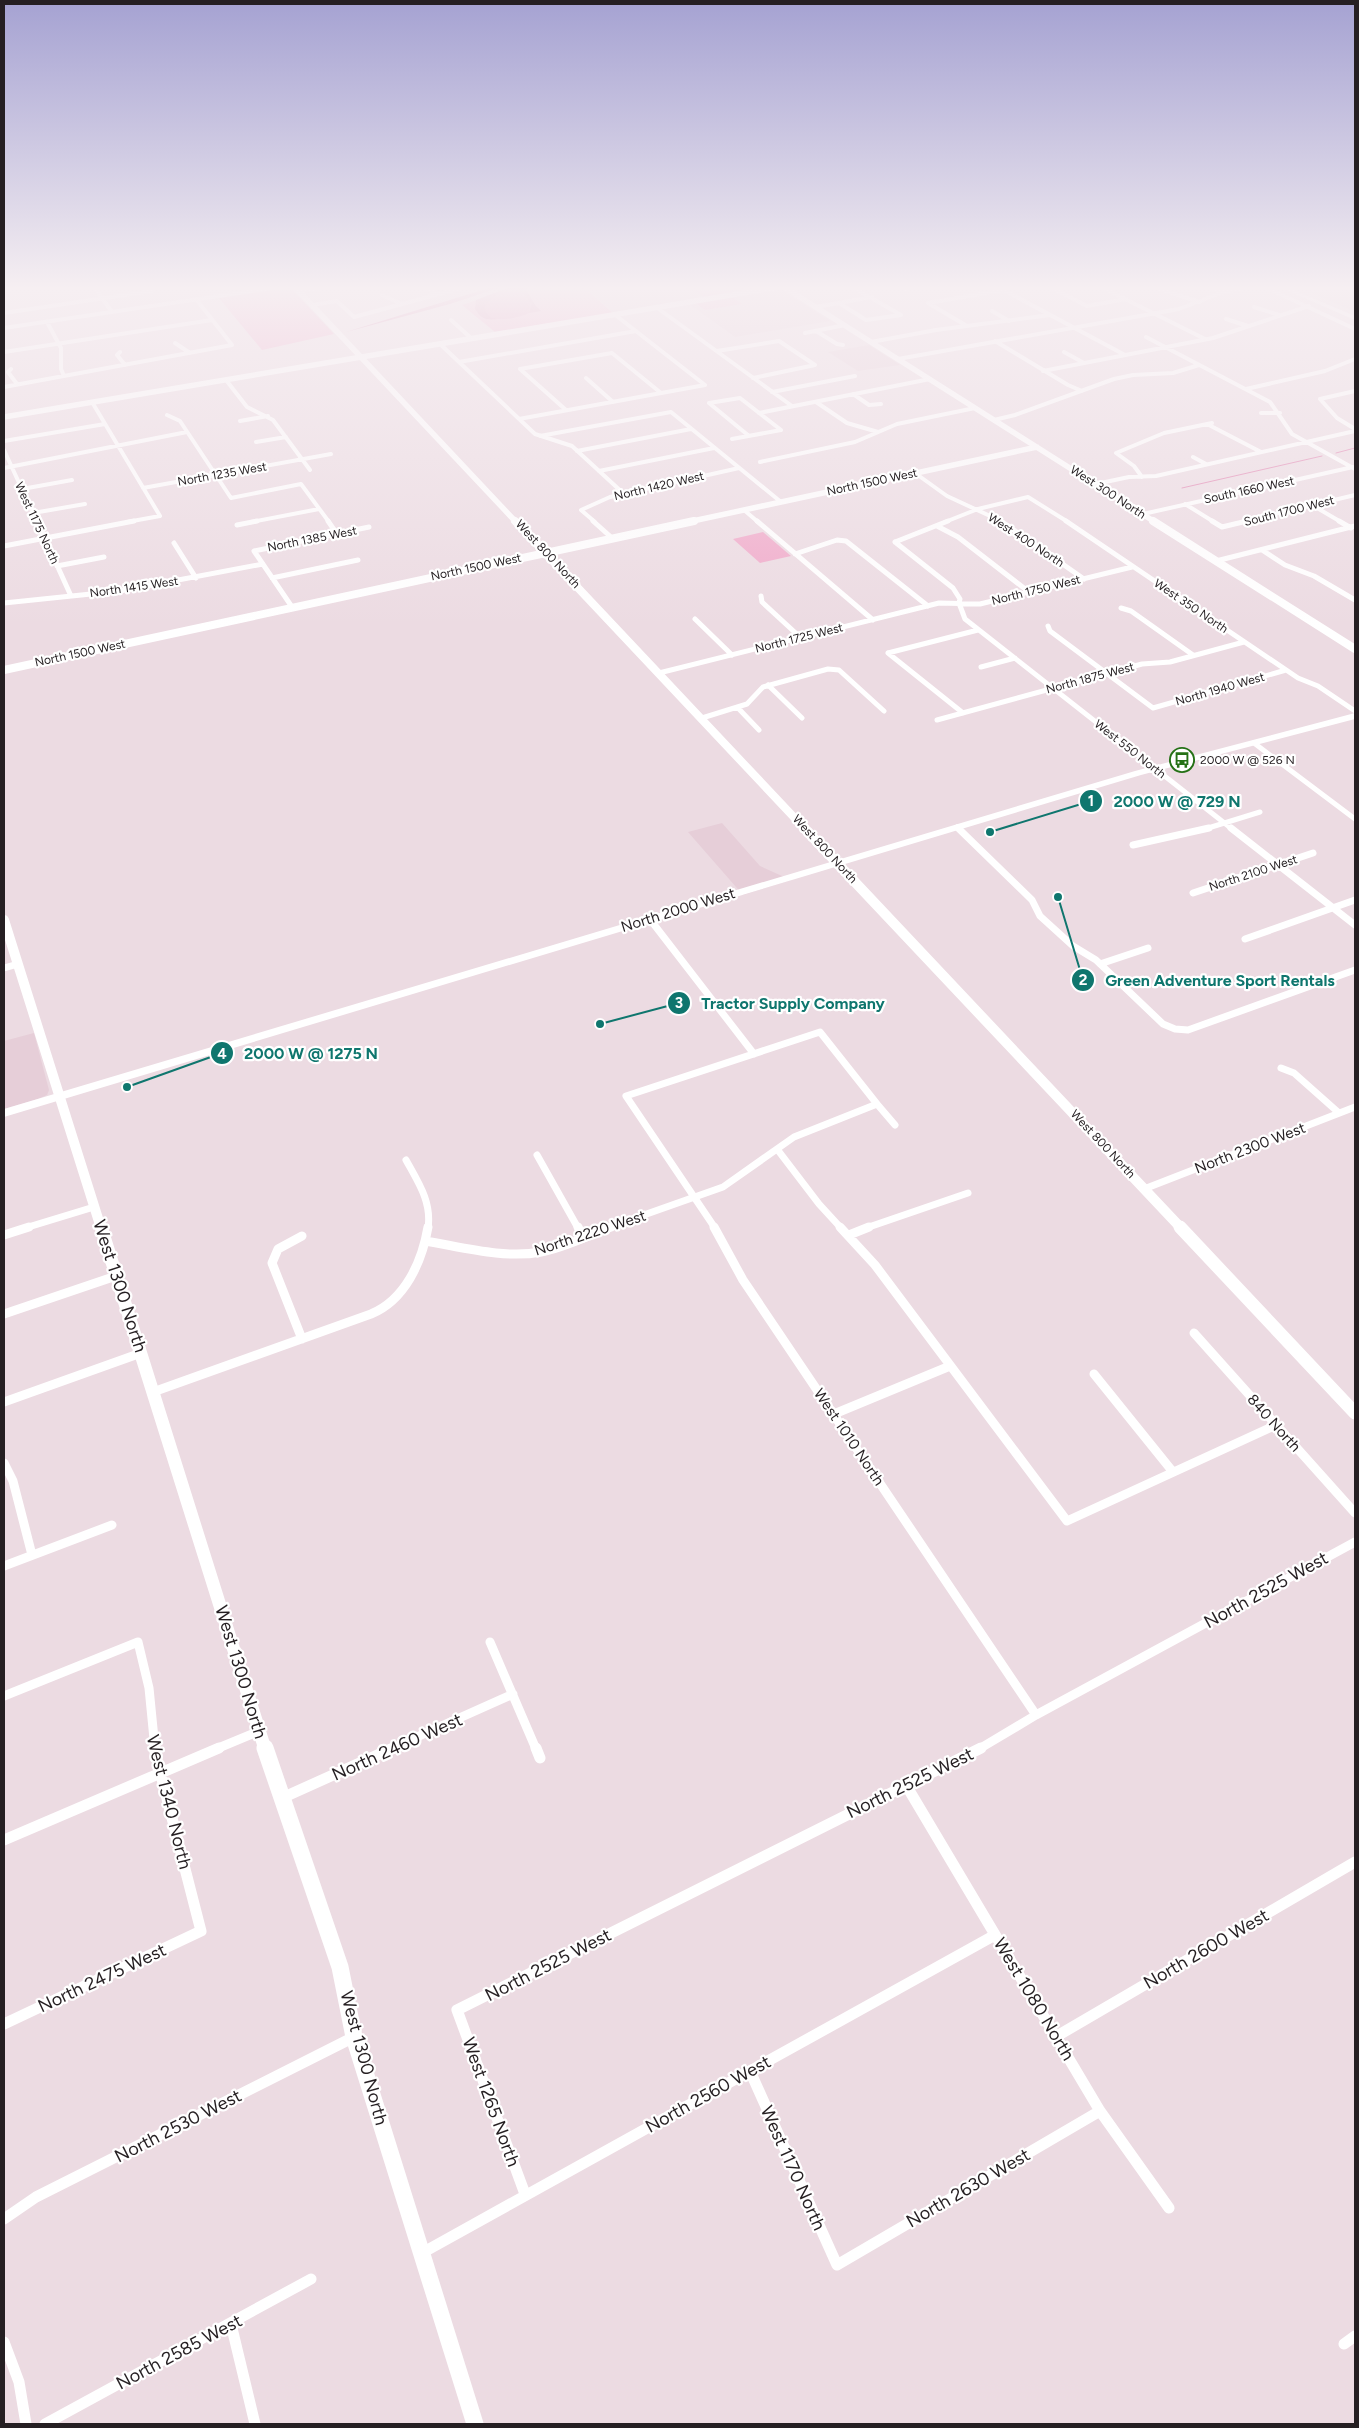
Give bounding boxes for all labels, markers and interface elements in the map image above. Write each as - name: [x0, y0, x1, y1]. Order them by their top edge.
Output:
- street label: North 1235 West: [176, 459, 268, 489]
- street label: West 300 North: [1068, 462, 1149, 522]
- street label: North 1500 West: [825, 465, 919, 498]
- street label: North 1420 West: [613, 469, 706, 503]
- street label: South 1660 West: [1202, 473, 1296, 506]
- street label: West 1175 North: [12, 480, 62, 566]
- street label: South 1700 West: [1242, 493, 1336, 529]
- street label: West 400 North: [985, 510, 1067, 570]
- street label: West 800 North: [513, 517, 583, 591]
- street label: North 1385 West: [266, 523, 358, 555]
- street label: North 1500 West: [429, 550, 523, 583]
- street label: North 1750 West: [990, 572, 1082, 608]
- street label: North 1415 West: [89, 574, 180, 600]
- street label: West 350 North: [1151, 576, 1231, 636]
- street label: North 1725 West: [754, 620, 845, 656]
- street label: North 1500 West: [33, 636, 127, 669]
- street label: North 1875 West: [1044, 659, 1136, 697]
- street label: North 1940 West: [1174, 669, 1267, 708]
- street label: West 550 North: [1092, 717, 1169, 781]
- bus stop icon: 2000 W @ 526 N: [1169, 747, 1195, 773]
- place label: 2000 W @ 526 N: [1200, 753, 1295, 767]
- callout: 2000 W @ 729 N: [1079, 786, 1251, 817]
- text: 1: [1088, 792, 1094, 810]
- text: 2000 W @ 729 N: [1113, 792, 1241, 811]
- street label: West 800 North: [790, 812, 860, 886]
- street label: North 2100 West: [1207, 852, 1299, 894]
- street label: North 2000 West: [619, 884, 738, 936]
- callout: Green Adventure Sport Rentals: [1071, 965, 1345, 996]
- text: 2: [1079, 971, 1088, 989]
- text: Green Adventure Sport Rentals: [1105, 971, 1335, 990]
- callout: Tractor Supply Company: [666, 988, 895, 1019]
- text: 3: [675, 994, 683, 1012]
- text: Tractor Supply Company: [701, 994, 886, 1013]
- callout: 2000 W @ 1275 N: [209, 1038, 388, 1069]
- text: 2000 W @ 1275 N: [244, 1044, 378, 1063]
- text: 4: [217, 1045, 227, 1063]
- street label: West 800 North: [1068, 1107, 1138, 1181]
- street label: North 2300 West: [1192, 1118, 1308, 1177]
- street label: North 2220 West: [532, 1206, 648, 1260]
- street label: West 1300 North: [88, 1217, 152, 1355]
- street label: West 1010 North: [810, 1385, 888, 1489]
- street label: 840 North: [1243, 1390, 1305, 1456]
- street label: North 2525 West: [1200, 1547, 1332, 1633]
- street label: West 1300 North: [210, 1603, 272, 1741]
- street label: North 2460 West: [328, 1708, 466, 1786]
- street label: West 1340 North: [142, 1733, 196, 1871]
- street label: North 2525 West: [843, 1743, 977, 1823]
- street label: North 2600 West: [1139, 1904, 1273, 1994]
- street label: North 2525 West: [481, 1924, 615, 2006]
- street label: West 1080 North: [989, 1934, 1079, 2064]
- street label: North 2475 West: [34, 1939, 170, 2017]
- street label: West 1300 North: [336, 1988, 392, 2128]
- street label: West 1265 North: [457, 2034, 525, 2170]
- street label: North 2560 West: [641, 2050, 775, 2138]
- street label: North 2530 West: [111, 2084, 245, 2167]
- street label: West 1170 North: [756, 2102, 830, 2234]
- street label: North 2630 West: [902, 2144, 1034, 2232]
- street label: North 2585 West: [112, 2309, 246, 2394]

